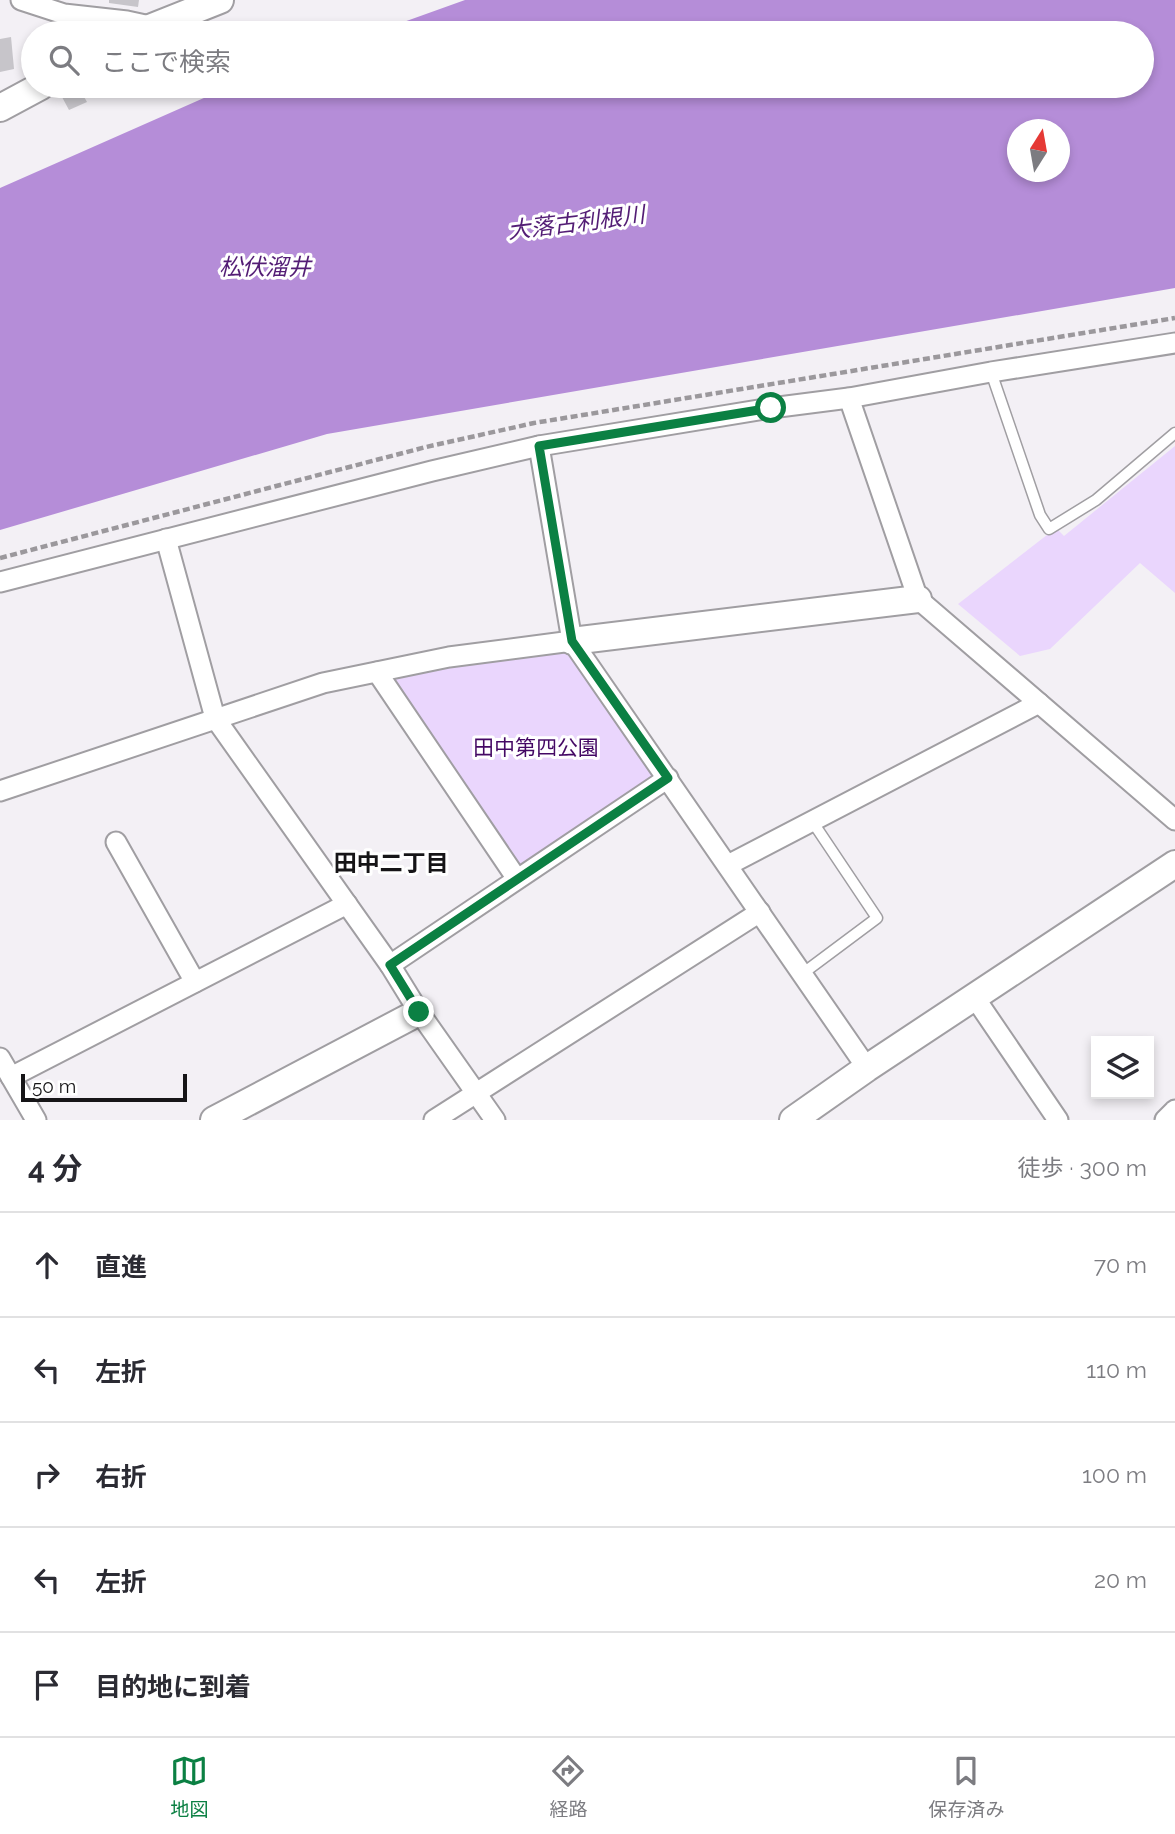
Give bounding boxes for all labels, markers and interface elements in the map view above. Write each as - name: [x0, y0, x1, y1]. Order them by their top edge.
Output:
- search box: [21, 21, 1154, 98]
- icon: search: [45, 41, 83, 79]
- text: ここで検索: [101, 47, 231, 77]
- north arrow: [1007, 119, 1070, 182]
- water label: 大落古利根川: [506, 200, 649, 244]
- water label: 松伏溜井: [219, 253, 313, 280]
- route start: [755, 392, 786, 423]
- park label: 田中第四公園: [473, 735, 599, 760]
- district label: 田中二丁目: [334, 849, 449, 876]
- route end: [403, 996, 434, 1027]
- map controls: [1091, 1036, 1154, 1099]
- button: layers: [1091, 1036, 1154, 1099]
- scale bar: [21, 1071, 187, 1103]
- text: 50 m: [32, 1075, 76, 1097]
- text: 4 分: [28, 1151, 82, 1186]
- text: 徒歩 · 300 m: [1017, 1154, 1147, 1181]
- icon: ahead: [28, 1246, 66, 1284]
- text: 70 m: [1094, 1251, 1147, 1278]
- text: 直進: [95, 1252, 147, 1282]
- icon: left: [28, 1351, 66, 1389]
- text: 110 m: [1086, 1356, 1147, 1383]
- text: 左折: [95, 1357, 147, 1387]
- icon: right: [28, 1456, 66, 1494]
- text: 100 m: [1082, 1461, 1147, 1488]
- text: 右折: [95, 1462, 147, 1492]
- icon: left: [28, 1561, 66, 1599]
- text: 20 m: [1094, 1566, 1147, 1593]
- text: 左折: [95, 1567, 147, 1597]
- icon: arrive: [28, 1666, 66, 1704]
- text: 目的地に到着: [95, 1672, 251, 1702]
- tab: 地図: [170, 1752, 209, 1821]
- tab: 経路: [549, 1752, 588, 1821]
- tab: 保存済み: [928, 1752, 1005, 1821]

